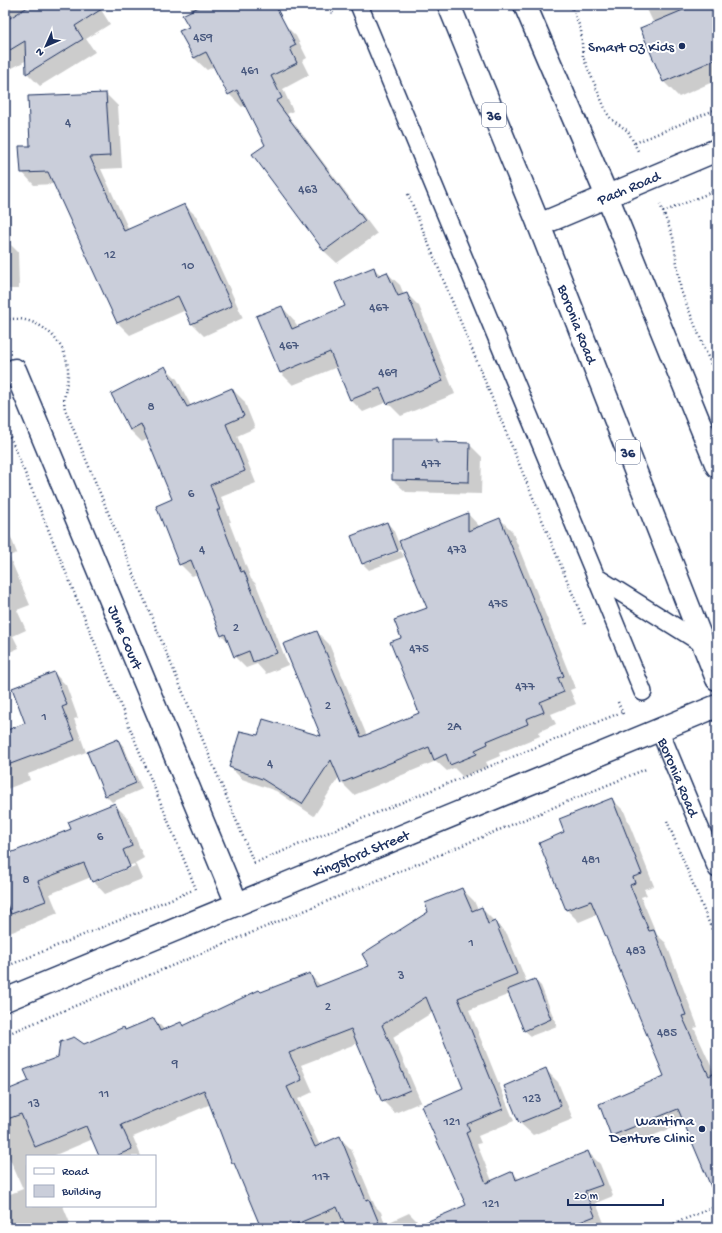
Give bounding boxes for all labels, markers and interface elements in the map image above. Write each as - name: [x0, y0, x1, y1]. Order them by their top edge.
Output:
- north arrow: [26, 26, 66, 66]
- house number: 459: [193, 31, 213, 46]
- place label: Smart Oz Kids: [588, 39, 674, 57]
- marker: Smart Oz Kids: [677, 41, 687, 51]
- text: N: [34, 45, 47, 58]
- house number: 461: [241, 64, 259, 79]
- road number: 36: [482, 103, 506, 127]
- house number: 4: [65, 116, 71, 131]
- street label: Pach Road: [594, 168, 664, 211]
- house number: 463: [298, 183, 318, 198]
- house number: 12: [103, 248, 116, 263]
- house number: 10: [181, 259, 195, 274]
- street label: Boronia Road: [552, 282, 600, 368]
- house number: 467: [369, 301, 390, 316]
- house number: 467: [279, 339, 300, 354]
- house number: 469: [378, 366, 398, 381]
- house number: 8: [147, 400, 155, 415]
- road number: 36: [616, 440, 640, 464]
- house number: 477: [421, 457, 442, 472]
- house number: 6: [188, 487, 195, 502]
- house number: 4: [199, 543, 205, 558]
- house number: 473: [447, 543, 467, 558]
- house number: 475: [488, 597, 508, 612]
- street label: June Court: [103, 603, 146, 674]
- house number: 2: [233, 621, 240, 636]
- house number: 475: [409, 642, 429, 657]
- house number: 477: [515, 680, 536, 695]
- house number: 2: [325, 699, 332, 714]
- house number: 1: [40, 710, 47, 725]
- house number: 2A: [447, 720, 462, 735]
- street label: Boronia Road: [652, 735, 702, 821]
- house number: 4: [267, 757, 273, 772]
- street label: Kingsford Street: [311, 826, 414, 883]
- house number: 6: [97, 830, 104, 845]
- house number: 481: [582, 853, 600, 868]
- house number: 8: [22, 873, 30, 888]
- house number: 1: [467, 936, 474, 951]
- house number: 483: [626, 944, 646, 959]
- house number: 3: [397, 969, 405, 984]
- house number: 2: [325, 1000, 332, 1015]
- house number: 485: [657, 1026, 677, 1041]
- house number: 9: [171, 1057, 179, 1072]
- house number: 11: [98, 1087, 109, 1102]
- house number: 123: [522, 1092, 541, 1107]
- house number: 13: [27, 1097, 40, 1112]
- place label: Wantirna Denture Clinic: [608, 1113, 695, 1148]
- house number: 121: [443, 1115, 460, 1130]
- marker: Wantirna Denture Clinic: [697, 1124, 707, 1134]
- legend: [26, 1155, 156, 1207]
- text: Road: [62, 1166, 89, 1180]
- house number: 117: [311, 1170, 331, 1185]
- scale bar: [568, 1181, 663, 1207]
- text: Building: [61, 1186, 101, 1200]
- text: 20 m: [574, 1190, 599, 1204]
- house number: 121: [482, 1197, 499, 1212]

